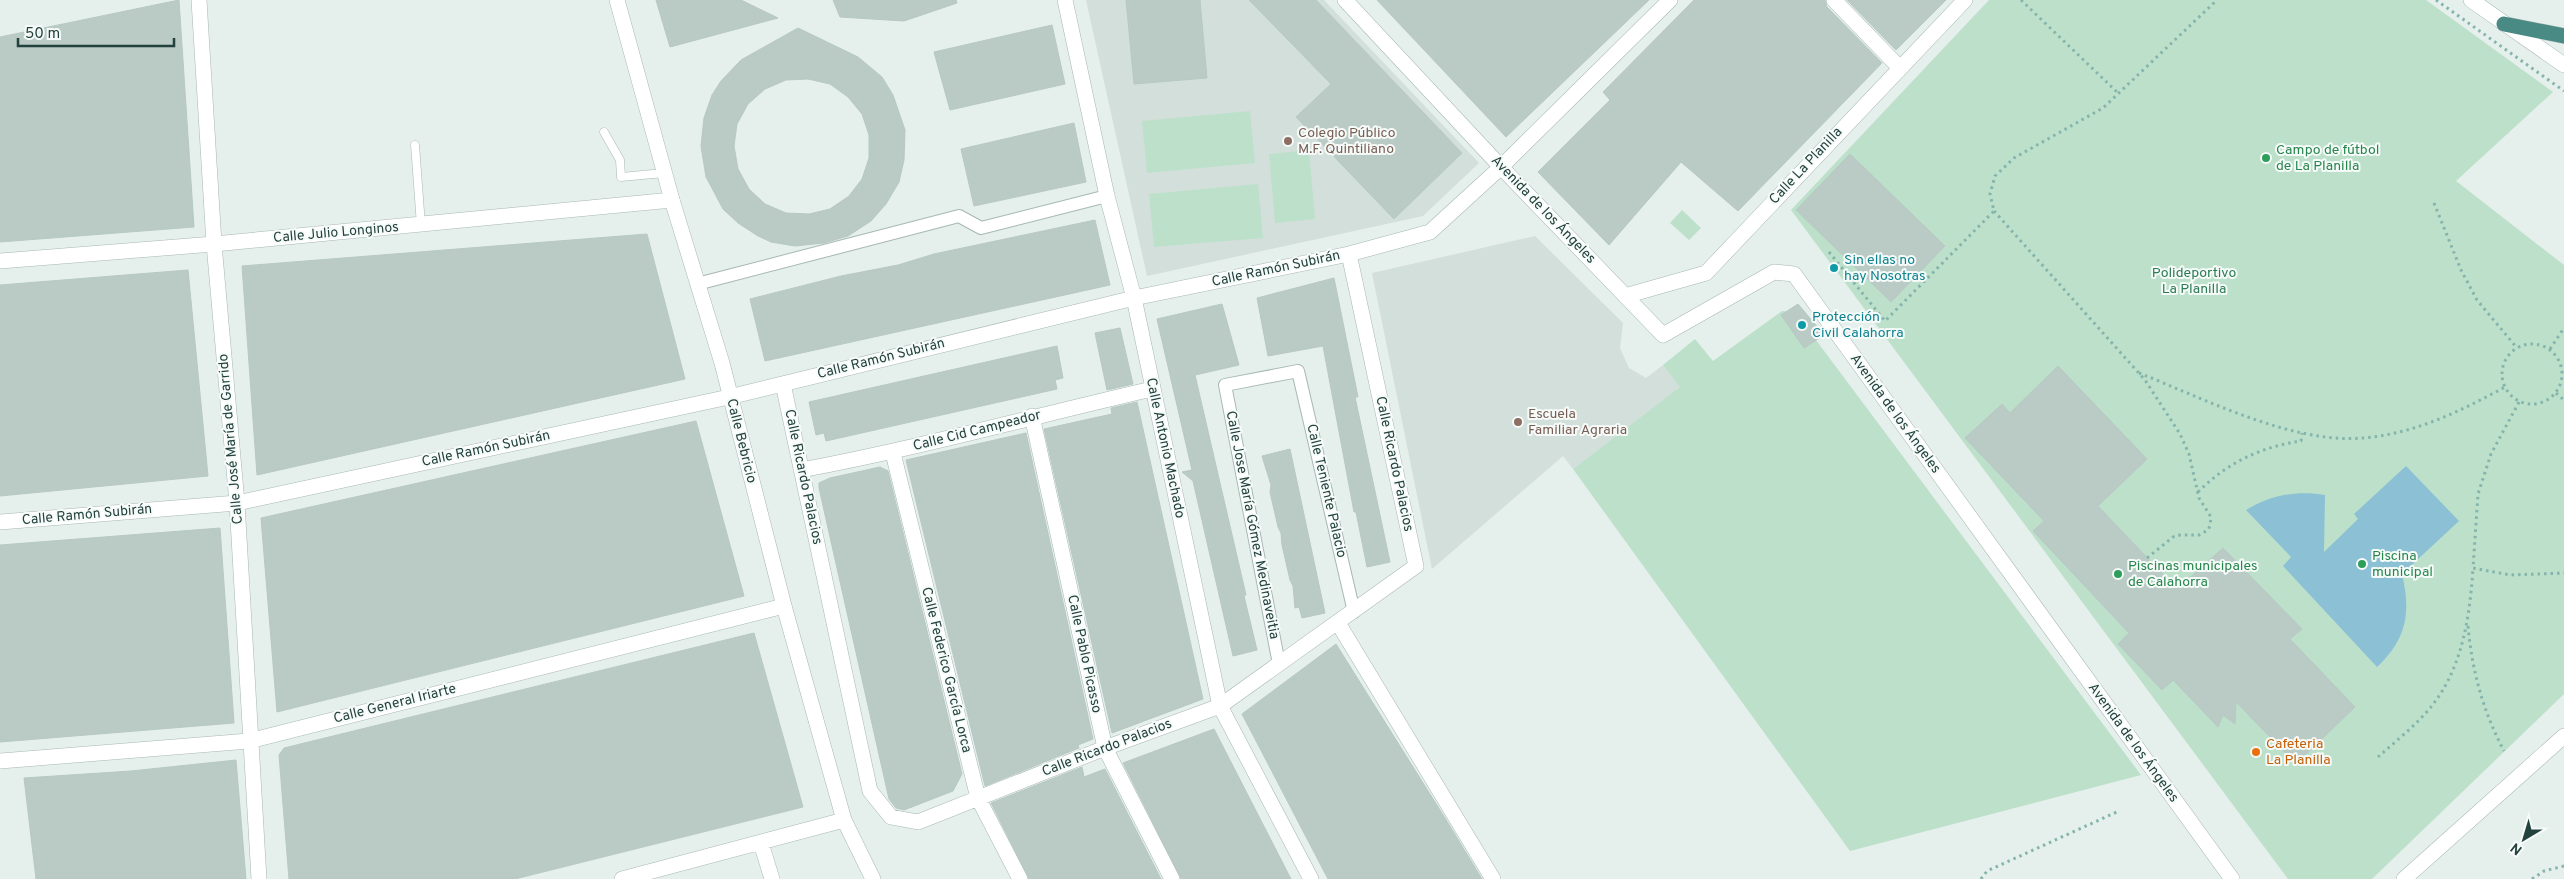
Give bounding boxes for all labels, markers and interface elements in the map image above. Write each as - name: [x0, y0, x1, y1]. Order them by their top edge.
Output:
- scale bar: [18, 15, 174, 47]
- text: 50 m: [25, 25, 60, 44]
- street label: Calle La Planilla: [1766, 124, 1846, 208]
- place label: Colegio Público M.F. Quintiliano: [1298, 125, 1396, 158]
- marker: Colegio Público M.F. Quintiliano: [1282, 135, 1294, 147]
- place label: Campo de fútbol de La Planilla: [2276, 142, 2379, 175]
- street label: Avenida de los Ángeles: [1487, 152, 1600, 267]
- marker: Campo de fútbol de La Planilla: [2260, 152, 2272, 164]
- street label: Calle Julio Longinos: [273, 219, 399, 247]
- street label: Calle Ramón Subirán: [1210, 247, 1342, 291]
- place label: Sin ellas no hay Nosotras: [1844, 252, 1926, 285]
- marker: Sin ellas no hay Nosotras: [1828, 262, 1840, 274]
- park label: Polideportivo La Planilla: [2152, 265, 2236, 298]
- place label: Protección Civil Calahorra: [1812, 309, 1904, 342]
- marker: Protección Civil Calahorra: [1796, 319, 1808, 331]
- street label: Calle Ramón Subirán: [816, 335, 946, 383]
- street label: Avenida de los Ángeles: [1846, 350, 1945, 477]
- street label: Calle José María de Garrido: [215, 353, 247, 525]
- street label: Calle Antonio Machado: [1142, 376, 1188, 520]
- street label: Calle Ricardo Palacios: [1371, 395, 1417, 533]
- street label: Calle Bebricio: [722, 397, 760, 485]
- place label: Escuela Familiar Agraria: [1528, 406, 1627, 439]
- street label: Calle Cid Campeador: [911, 407, 1043, 455]
- street label: Calle Ricardo Palacios: [780, 408, 826, 546]
- street label: Calle Jose María Gómez Medinaveitia: [1221, 409, 1283, 641]
- marker: Escuela Familiar Agraria: [1512, 416, 1524, 428]
- street label: Calle Teniente Palacio: [1302, 422, 1350, 560]
- street label: Calle Ramón Subirán: [420, 427, 552, 471]
- street label: Calle Ramón Subirán: [21, 501, 153, 529]
- place label: Piscina municipal: [2372, 548, 2433, 581]
- place label: Piscinas municipales de Calahorra: [2128, 558, 2257, 591]
- marker: Piscina municipal: [2356, 558, 2368, 570]
- marker: Piscinas municipales de Calahorra: [2112, 568, 2124, 580]
- street label: Calle Federico García Lorca: [917, 585, 975, 755]
- street label: Calle Pablo Picasso: [1063, 593, 1105, 715]
- street label: Avenida de los Ángeles: [2084, 679, 2183, 806]
- street label: Calle General Iriarte: [332, 681, 458, 727]
- street label: Calle Ricardo Palacios: [1040, 715, 1174, 781]
- place label: Cafeteria La Planilla: [2266, 736, 2331, 769]
- marker: Cafeteria La Planilla: [2250, 746, 2262, 758]
- north arrow: [2499, 814, 2549, 864]
- text: N: [2508, 838, 2526, 858]

